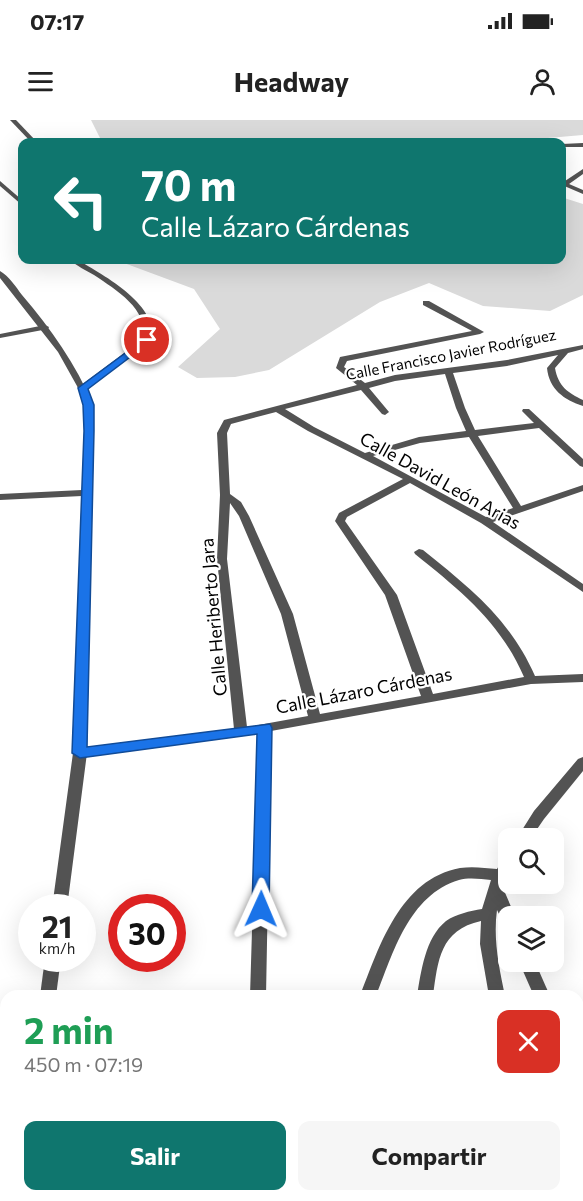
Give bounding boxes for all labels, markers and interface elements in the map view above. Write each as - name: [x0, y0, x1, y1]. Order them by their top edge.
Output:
- text: 07:17: [30, 8, 84, 35]
- icon: menu: [24, 65, 57, 98]
- text: Headway: [234, 65, 349, 98]
- icon: person: [526, 65, 559, 98]
- text: 70 m: [141, 158, 236, 210]
- icon: left: [42, 162, 120, 240]
- text: Calle Lázaro Cárdenas: [141, 210, 410, 243]
- pin: [121, 314, 172, 365]
- icon: arrive: [130, 323, 163, 356]
- street label: Calle Francisco Javier Rodríguez: [344, 325, 557, 383]
- street label: Calle David León Arias: [356, 427, 525, 533]
- street label: Calle Heriberto Jara: [195, 537, 231, 697]
- street label: Calle Lázaro Cárdenas: [274, 662, 454, 718]
- map controls: [498, 828, 564, 972]
- button: search: [498, 828, 564, 894]
- position arrow: [229, 877, 293, 941]
- speed limit sign: 30: [108, 894, 186, 972]
- button: layers: [498, 906, 564, 972]
- text: 21: [42, 907, 72, 944]
- text: km/h: [39, 939, 75, 957]
- text: 2 min: [24, 1007, 114, 1051]
- button: close: [497, 1010, 560, 1073]
- text: 450 m · 07:19: [24, 1052, 143, 1076]
- button: Salir: [24, 1121, 286, 1190]
- button: Compartir: [298, 1121, 560, 1190]

